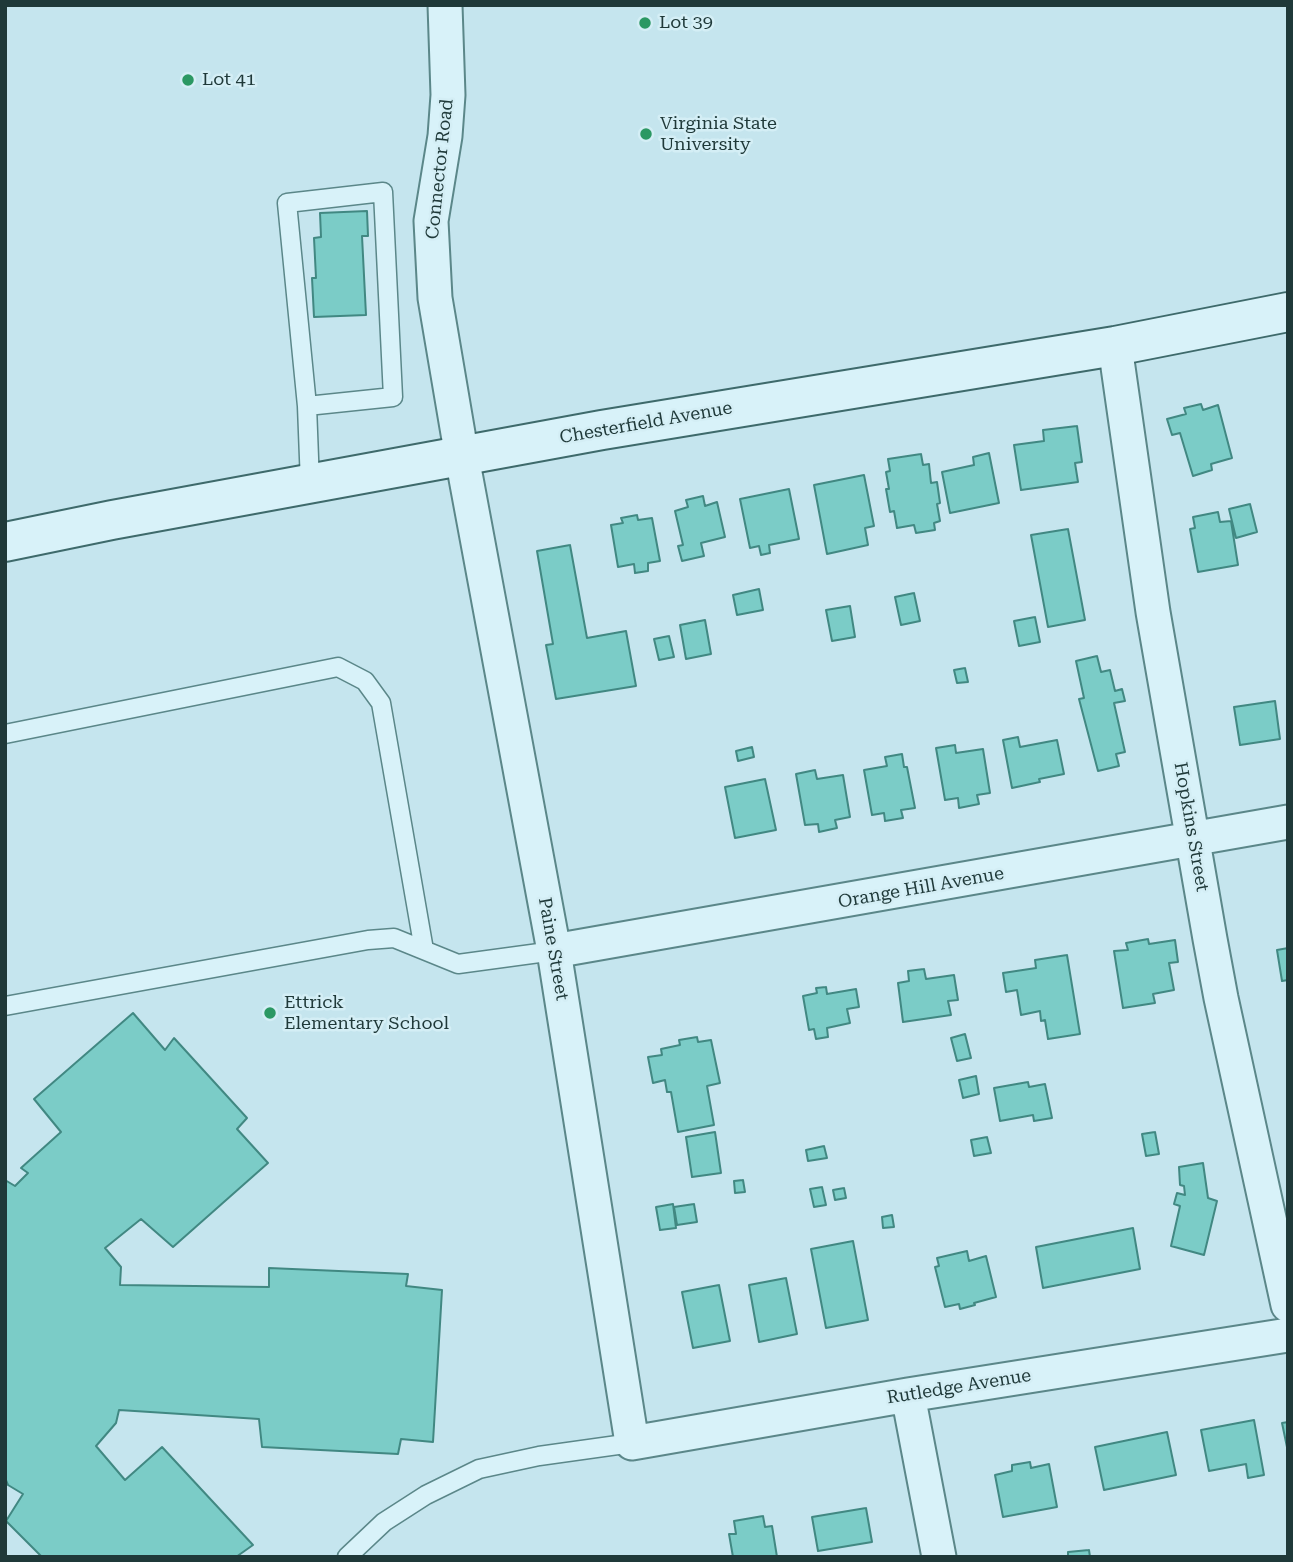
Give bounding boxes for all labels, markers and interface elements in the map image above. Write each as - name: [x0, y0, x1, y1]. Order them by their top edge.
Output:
- place label: Lot 39: [659, 12, 713, 34]
- marker: Lot 39: [637, 15, 653, 31]
- place label: Lot 41: [202, 69, 256, 91]
- marker: Lot 41: [180, 72, 196, 88]
- street label: Connector Road: [422, 98, 458, 240]
- place label: Virginia State University: [660, 113, 777, 156]
- marker: Virginia State University: [638, 126, 654, 142]
- street label: Chesterfield Avenue: [558, 397, 734, 449]
- street label: Hopkins Street: [1169, 761, 1213, 893]
- street label: Orange Hill Avenue: [836, 863, 1006, 913]
- street label: Paine Street: [533, 896, 573, 1002]
- place label: Ettrick Elementary School: [284, 992, 449, 1034]
- marker: Ettrick Elementary School: [262, 1005, 278, 1021]
- street label: Rutledge Avenue: [885, 1365, 1033, 1409]

